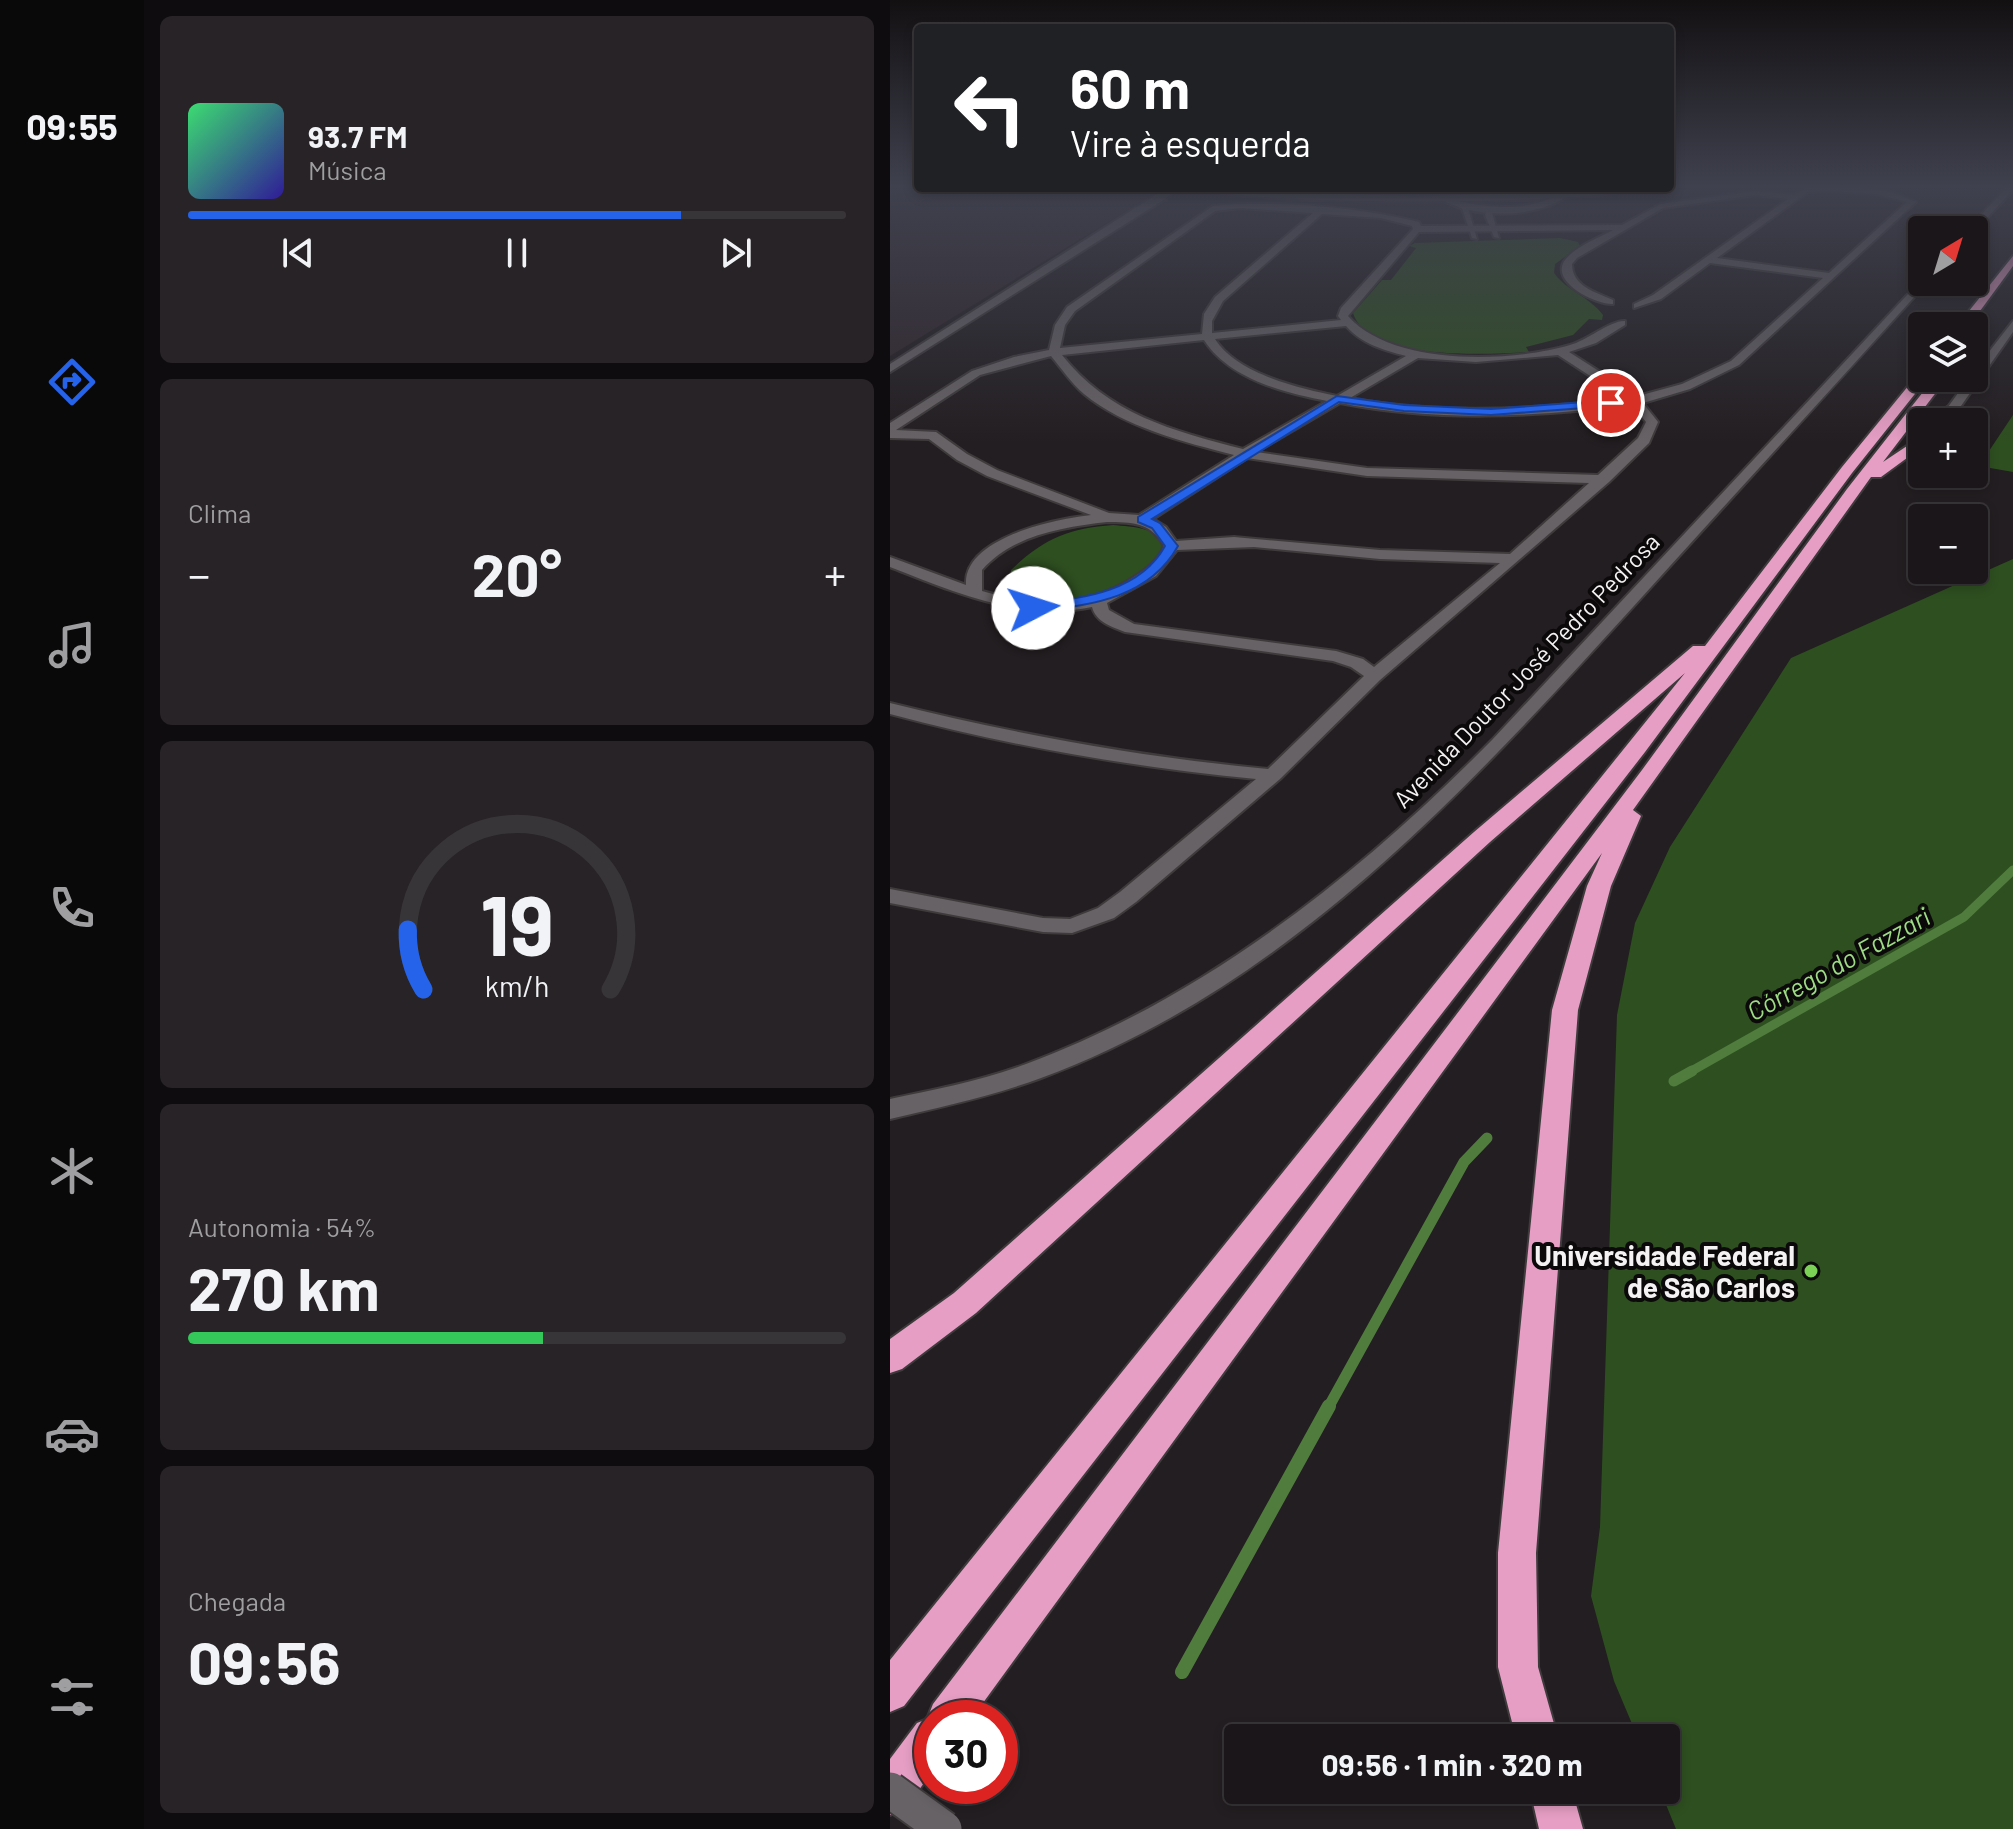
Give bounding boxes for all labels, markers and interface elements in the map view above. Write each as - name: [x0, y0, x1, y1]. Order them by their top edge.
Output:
- text: 60 m: [1070, 53, 1190, 120]
- icon: left: [938, 56, 1042, 160]
- text: 09:55: [26, 104, 118, 147]
- text: 93.7 FM: [308, 118, 407, 154]
- text: Vire à esquerda: [1070, 121, 1311, 164]
- text: Música: [308, 154, 387, 185]
- north arrow: [1908, 216, 1988, 296]
- map controls: [1908, 216, 1988, 584]
- icon: previous: [276, 231, 320, 275]
- icon: pause: [495, 231, 539, 275]
- icon: next: [714, 231, 758, 275]
- button: layers: [1908, 312, 1988, 392]
- icon: directions: [44, 354, 100, 410]
- pin: [1577, 369, 1645, 437]
- icon: arrive: [1589, 381, 1633, 425]
- button: +: [1908, 408, 1988, 488]
- text: Clima: [188, 497, 251, 528]
- button: −: [1908, 504, 1988, 584]
- street label: Avenida Doutor José Pedro Pedrosa: [1387, 527, 1665, 813]
- text: 20°: [472, 537, 562, 609]
- text: −: [188, 547, 210, 600]
- text: +: [824, 547, 846, 600]
- position arrow: [991, 566, 1075, 650]
- icon: music: [44, 617, 100, 673]
- text: 19: [480, 873, 554, 973]
- icon: phone: [44, 880, 100, 936]
- water label: Córrego do Fazzari: [1741, 900, 1936, 1026]
- text: km/h: [485, 969, 549, 1004]
- icon: climate: [44, 1143, 100, 1199]
- text: Autonomia · 54%: [188, 1211, 376, 1242]
- place label: Universidade Federal de São Carlos: [1534, 1238, 1795, 1304]
- text: 270 km: [188, 1251, 380, 1323]
- marker: Universidade Federal de São Carlos: [1802, 1262, 1820, 1280]
- icon: car: [44, 1406, 100, 1462]
- text: Chegada: [188, 1585, 286, 1616]
- text: 09:56: [188, 1625, 340, 1697]
- icon: filters: [44, 1669, 100, 1725]
- speed limit sign: 30: [914, 1700, 1018, 1804]
- text: 09:56 · 1 min · 320 m: [1321, 1746, 1583, 1782]

